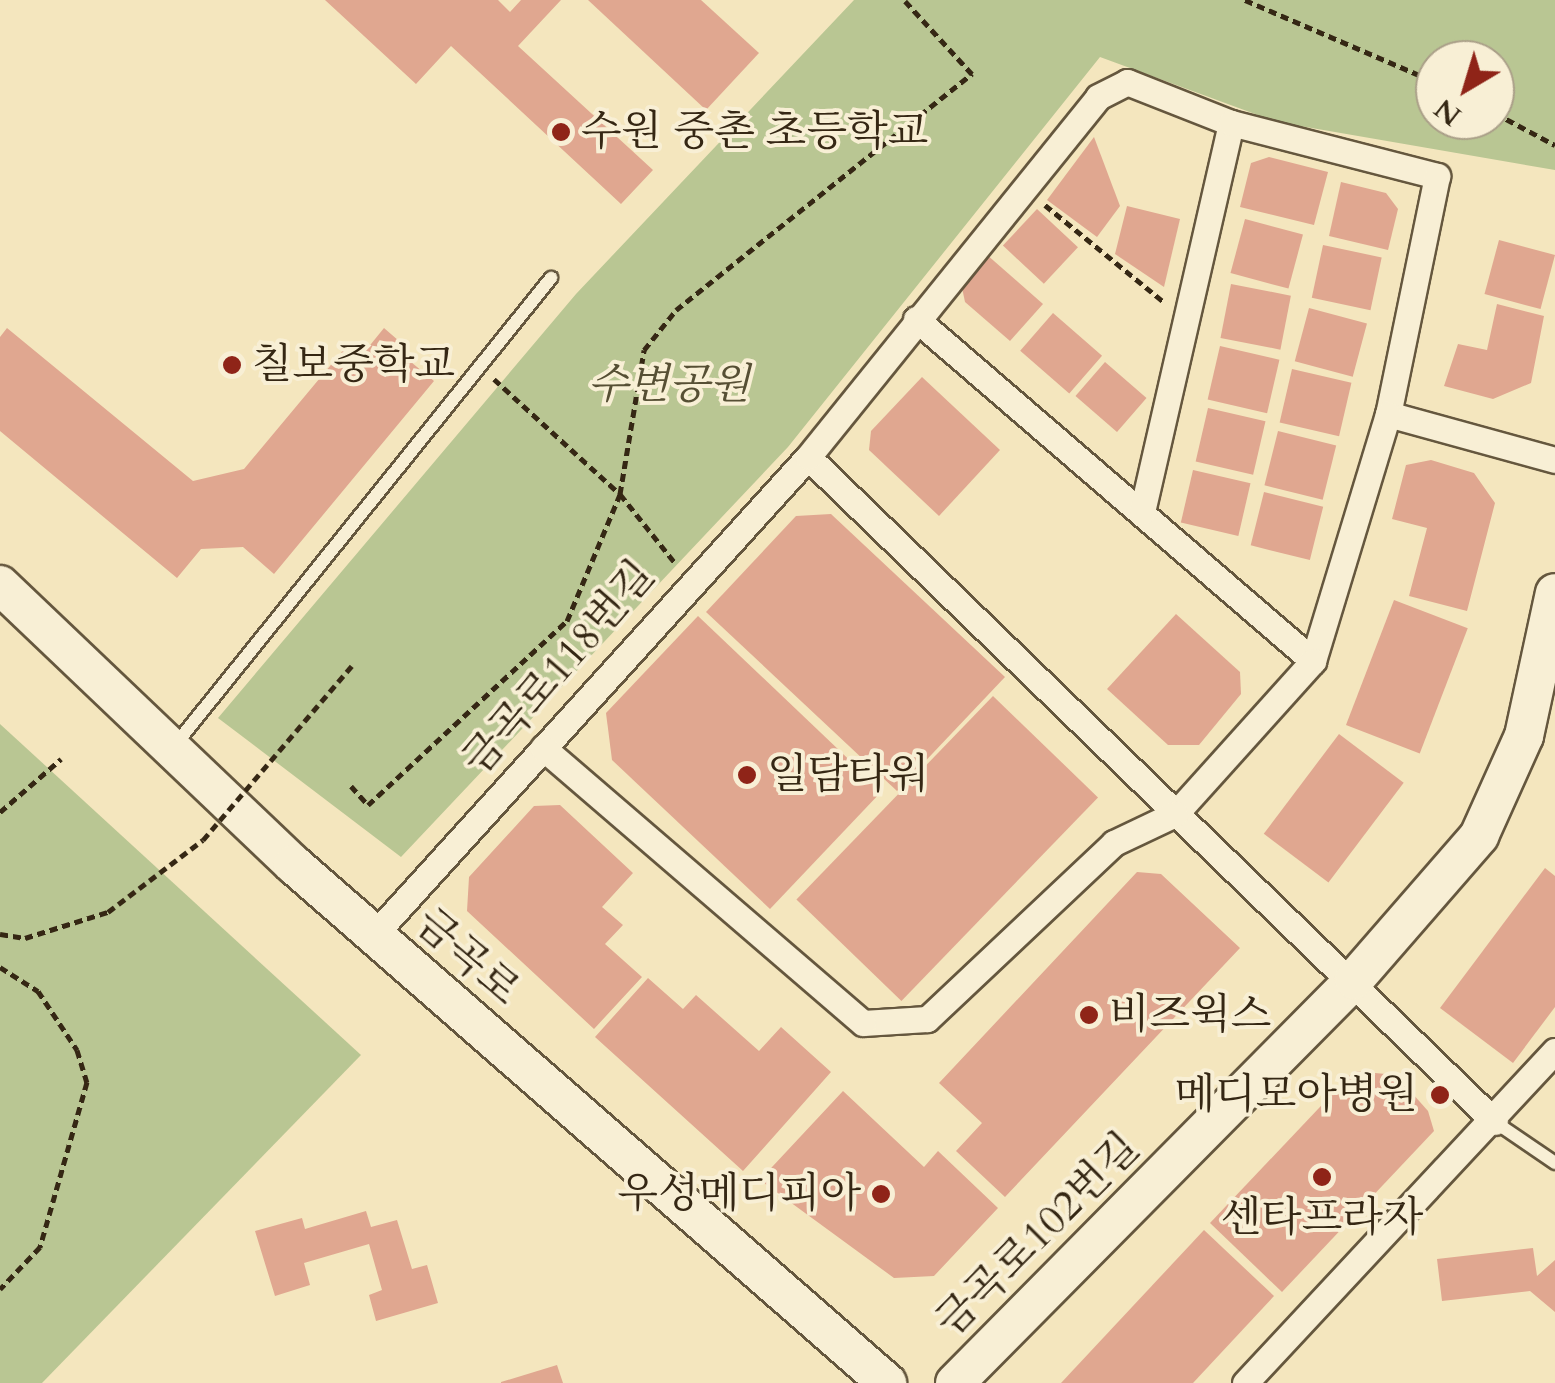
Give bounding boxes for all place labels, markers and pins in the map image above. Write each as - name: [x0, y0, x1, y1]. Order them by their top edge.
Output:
- place label: 수원 중촌 초등학교: [581, 107, 928, 157]
- marker: 수원 중촌 초등학교: [550, 121, 572, 143]
- place label: 칠보중학교: [252, 340, 455, 390]
- marker: 칠보중학교: [221, 354, 243, 376]
- place label: 일담타워: [767, 750, 929, 800]
- marker: 일담타워: [736, 764, 758, 786]
- place label: 비즈윅스: [1109, 990, 1271, 1040]
- marker: 비즈윅스: [1078, 1004, 1100, 1026]
- place label: 메디모아병원: [1175, 1070, 1418, 1120]
- marker: 메디모아병원: [1427, 1082, 1453, 1108]
- marker: 센타프라자: [1311, 1166, 1333, 1188]
- place label: 우성메디피아: [618, 1169, 861, 1219]
- marker: 우성메디피아: [870, 1183, 892, 1205]
- place label: 센타프라자: [1221, 1193, 1423, 1243]

